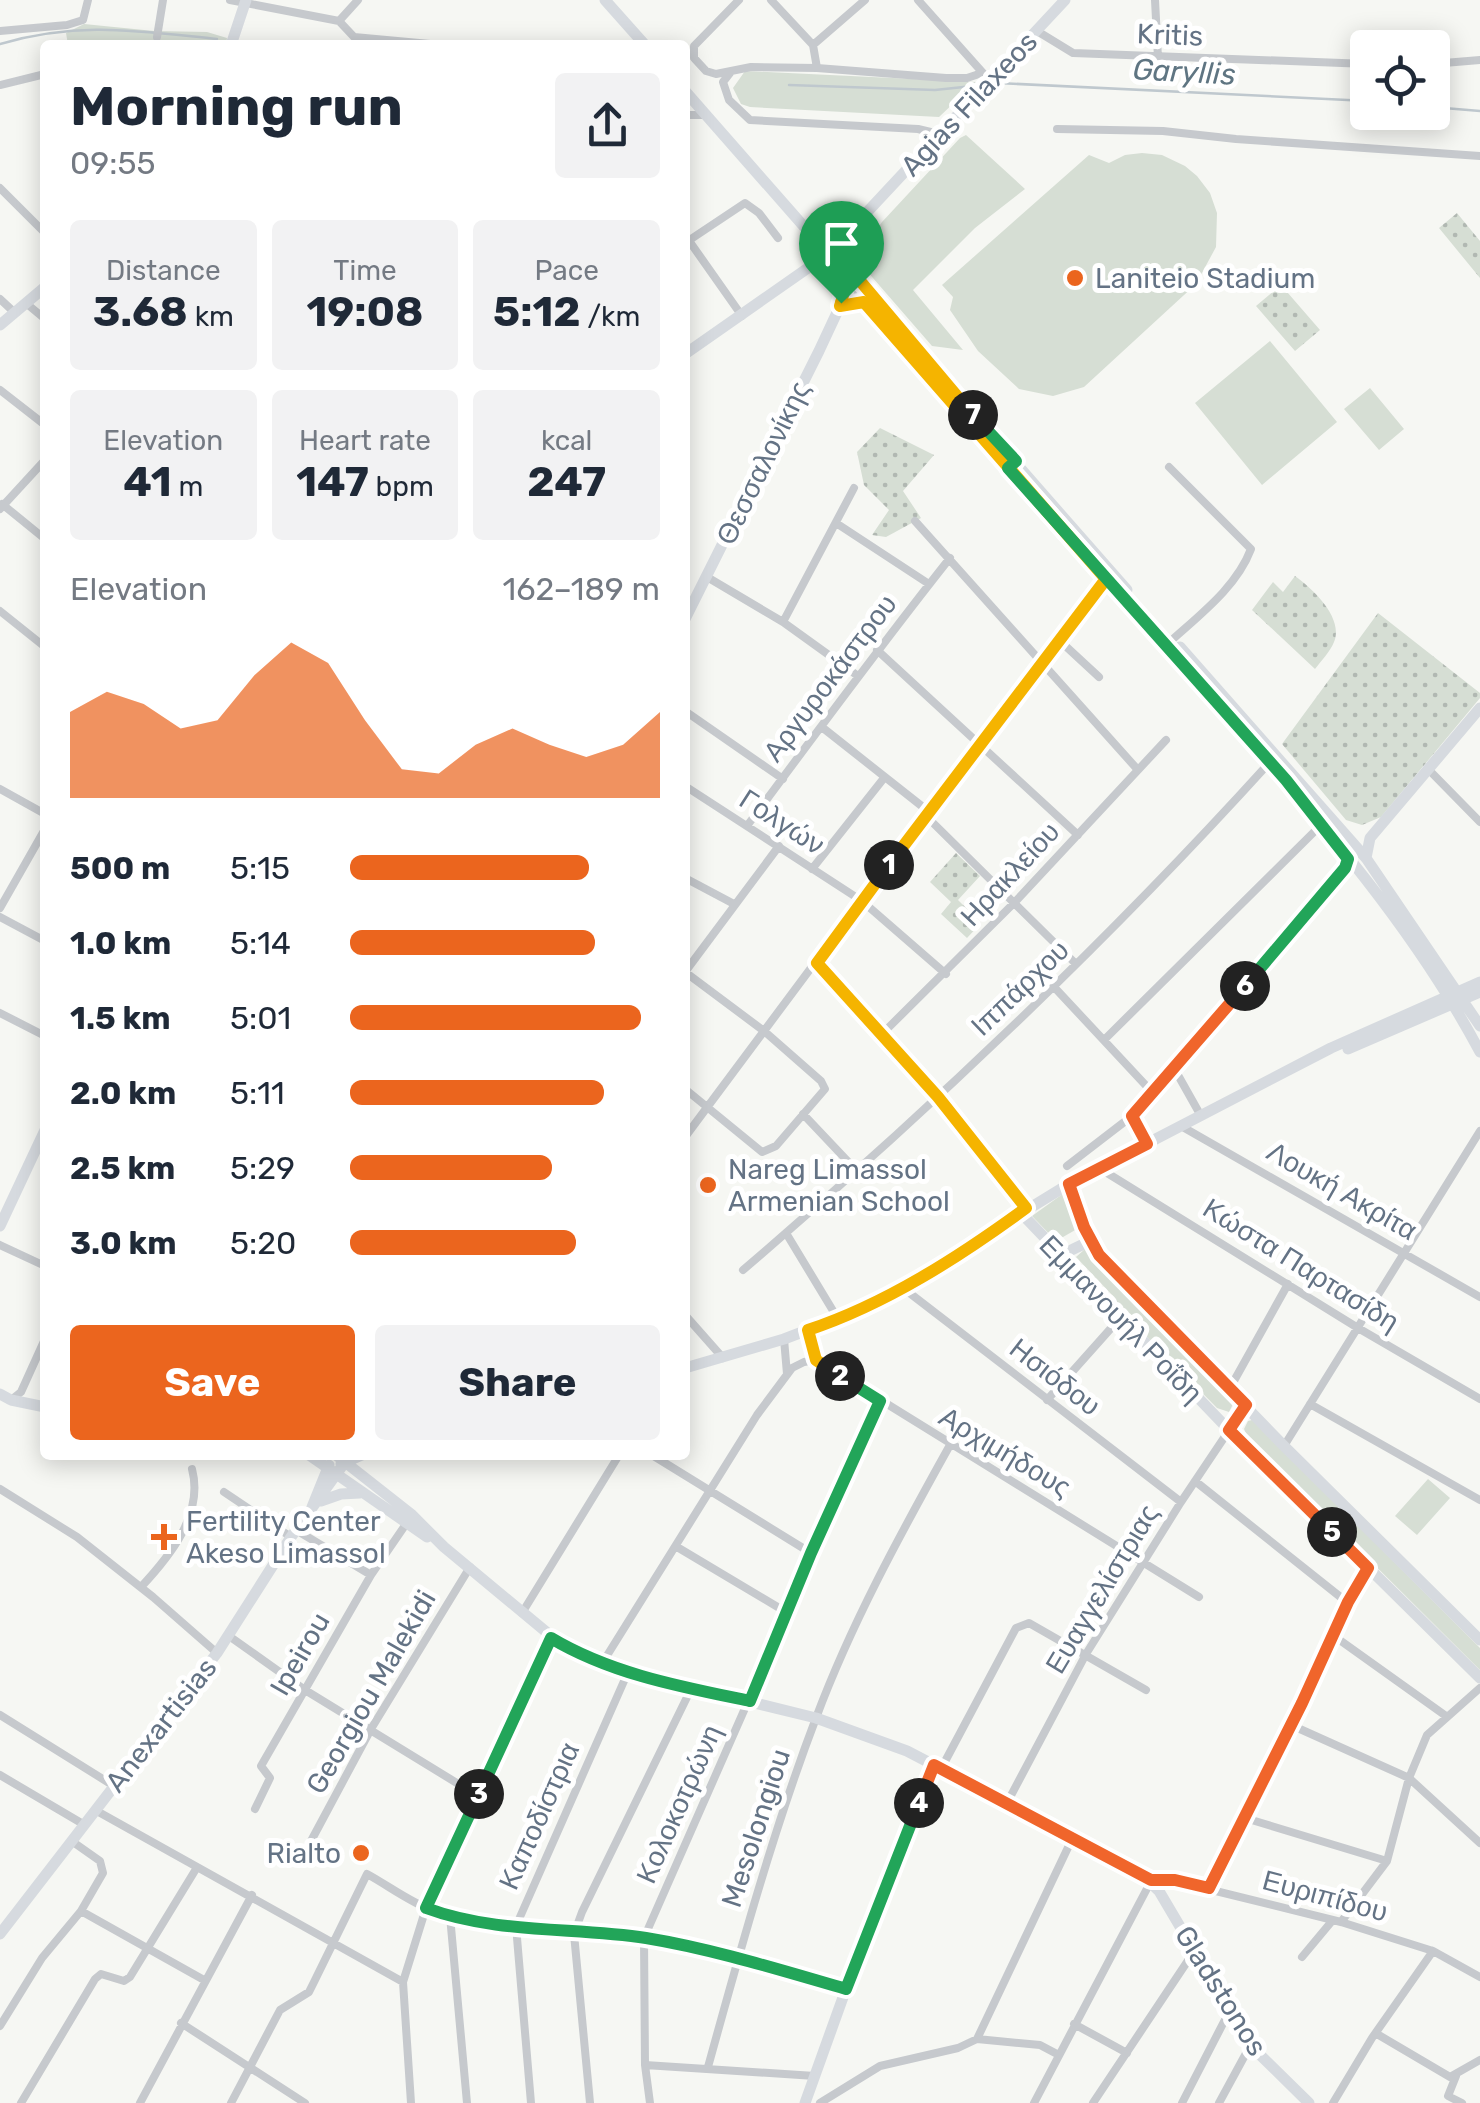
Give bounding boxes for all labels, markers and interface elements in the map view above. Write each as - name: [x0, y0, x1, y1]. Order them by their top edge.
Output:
- street label: Kritis: [1136, 17, 1204, 53]
- street label: Agias Filaxeos: [894, 25, 1044, 183]
- map controls: [1350, 30, 1450, 130]
- button: locate: [1350, 30, 1450, 130]
- water label: Garyllis: [1131, 51, 1237, 93]
- button: share: [555, 73, 660, 178]
- text: Morning run: [70, 74, 403, 139]
- text: 09:55: [70, 144, 156, 182]
- pin: [799, 201, 884, 304]
- icon: arrive: [814, 216, 869, 271]
- text: Distance: [106, 254, 221, 287]
- text: Time: [333, 254, 397, 287]
- text: Pace: [535, 254, 599, 287]
- place label: Laniteio Stadium: [1095, 262, 1315, 295]
- marker: Laniteio Stadium: [1064, 267, 1086, 289]
- text: 3.68: [93, 287, 188, 337]
- text: 19:08: [306, 287, 424, 337]
- text: 5:12: [493, 287, 581, 337]
- text: km: [188, 300, 234, 333]
- text: /km: [581, 300, 640, 333]
- street label: Θεσσαλονίκης: [709, 376, 817, 550]
- pin: 7: [948, 390, 998, 440]
- text: 7: [965, 398, 981, 431]
- text: Elevation: [103, 424, 223, 457]
- text: Heart rate: [299, 424, 431, 457]
- text: kcal: [541, 424, 592, 457]
- text: 41: [123, 457, 172, 507]
- text: 147: [296, 457, 369, 507]
- text: 247: [527, 457, 606, 507]
- text: m: [172, 470, 203, 503]
- text: bpm: [369, 470, 434, 503]
- text: Elevation: [70, 570, 207, 608]
- text: 162–189 m: [502, 570, 660, 608]
- street label: Αργυροκάστρου: [757, 588, 903, 768]
- street label: Γολγών: [733, 782, 831, 862]
- street label: Ηρακλείου: [954, 815, 1066, 933]
- pin: 1: [864, 840, 914, 890]
- text: 1: [882, 848, 896, 881]
- text: 500 m: [70, 849, 170, 887]
- text: 5:15: [230, 849, 290, 887]
- text: 1.0 km: [70, 924, 171, 962]
- text: 5:14: [230, 924, 291, 962]
- street label: Ιππάρχου: [964, 933, 1076, 1043]
- pin: 6: [1220, 961, 1270, 1011]
- text: 6: [1236, 969, 1254, 1002]
- text: 1.5 km: [70, 999, 171, 1037]
- text: 5:01: [230, 999, 291, 1037]
- text: 2.0 km: [70, 1074, 176, 1112]
- text: 5:11: [230, 1074, 285, 1112]
- street label: Λουκή Ακρίτα: [1261, 1135, 1423, 1247]
- text: 2.5 km: [70, 1149, 175, 1187]
- text: 5:29: [230, 1149, 295, 1187]
- place label: Nareg Limassol Armenian School: [728, 1153, 950, 1218]
- marker: Nareg Limassol Armenian School: [697, 1174, 719, 1196]
- street label: Κώστα Παρτασίδη: [1197, 1191, 1405, 1339]
- text: 3.0 km: [70, 1224, 177, 1262]
- text: 5:20: [230, 1224, 296, 1262]
- street label: Εμμανουήλ Ροΐδη: [1033, 1228, 1209, 1410]
- button: Save: [70, 1325, 355, 1440]
- button: Share: [375, 1325, 660, 1440]
- street label: Ησιόδου: [1003, 1331, 1107, 1423]
- pin: 2: [815, 1351, 865, 1401]
- text: 2: [831, 1359, 849, 1392]
- street label: Αρχιμήδους: [933, 1400, 1077, 1504]
- street label: Ευαγγελίστριας: [1039, 1499, 1165, 1679]
- place label: Fertility Center Akeso Limassol: [186, 1505, 386, 1570]
- pin: 5: [1307, 1507, 1357, 1557]
- text: 5: [1323, 1515, 1341, 1548]
- marker: Fertility Center Akeso Limassol: [151, 1524, 177, 1550]
- street label: Georgiou Malekidi: [299, 1584, 443, 1800]
- street label: Ipeirou: [263, 1607, 337, 1701]
- street label: Anexartisias: [99, 1652, 223, 1798]
- street label: Κολοκοτρώνη: [629, 1720, 729, 1888]
- street label: Καποδίστρια: [492, 1737, 586, 1895]
- street label: Mesolongiou: [715, 1745, 797, 1911]
- pin: 3: [454, 1769, 504, 1819]
- text: 3: [470, 1777, 488, 1810]
- pin: 4: [894, 1778, 944, 1828]
- text: 4: [909, 1786, 929, 1819]
- place label: Rialto: [267, 1837, 341, 1870]
- marker: Rialto: [350, 1842, 372, 1864]
- street label: Ευριπίδου: [1259, 1863, 1391, 1929]
- street label: Gladstonos: [1168, 1920, 1274, 2062]

